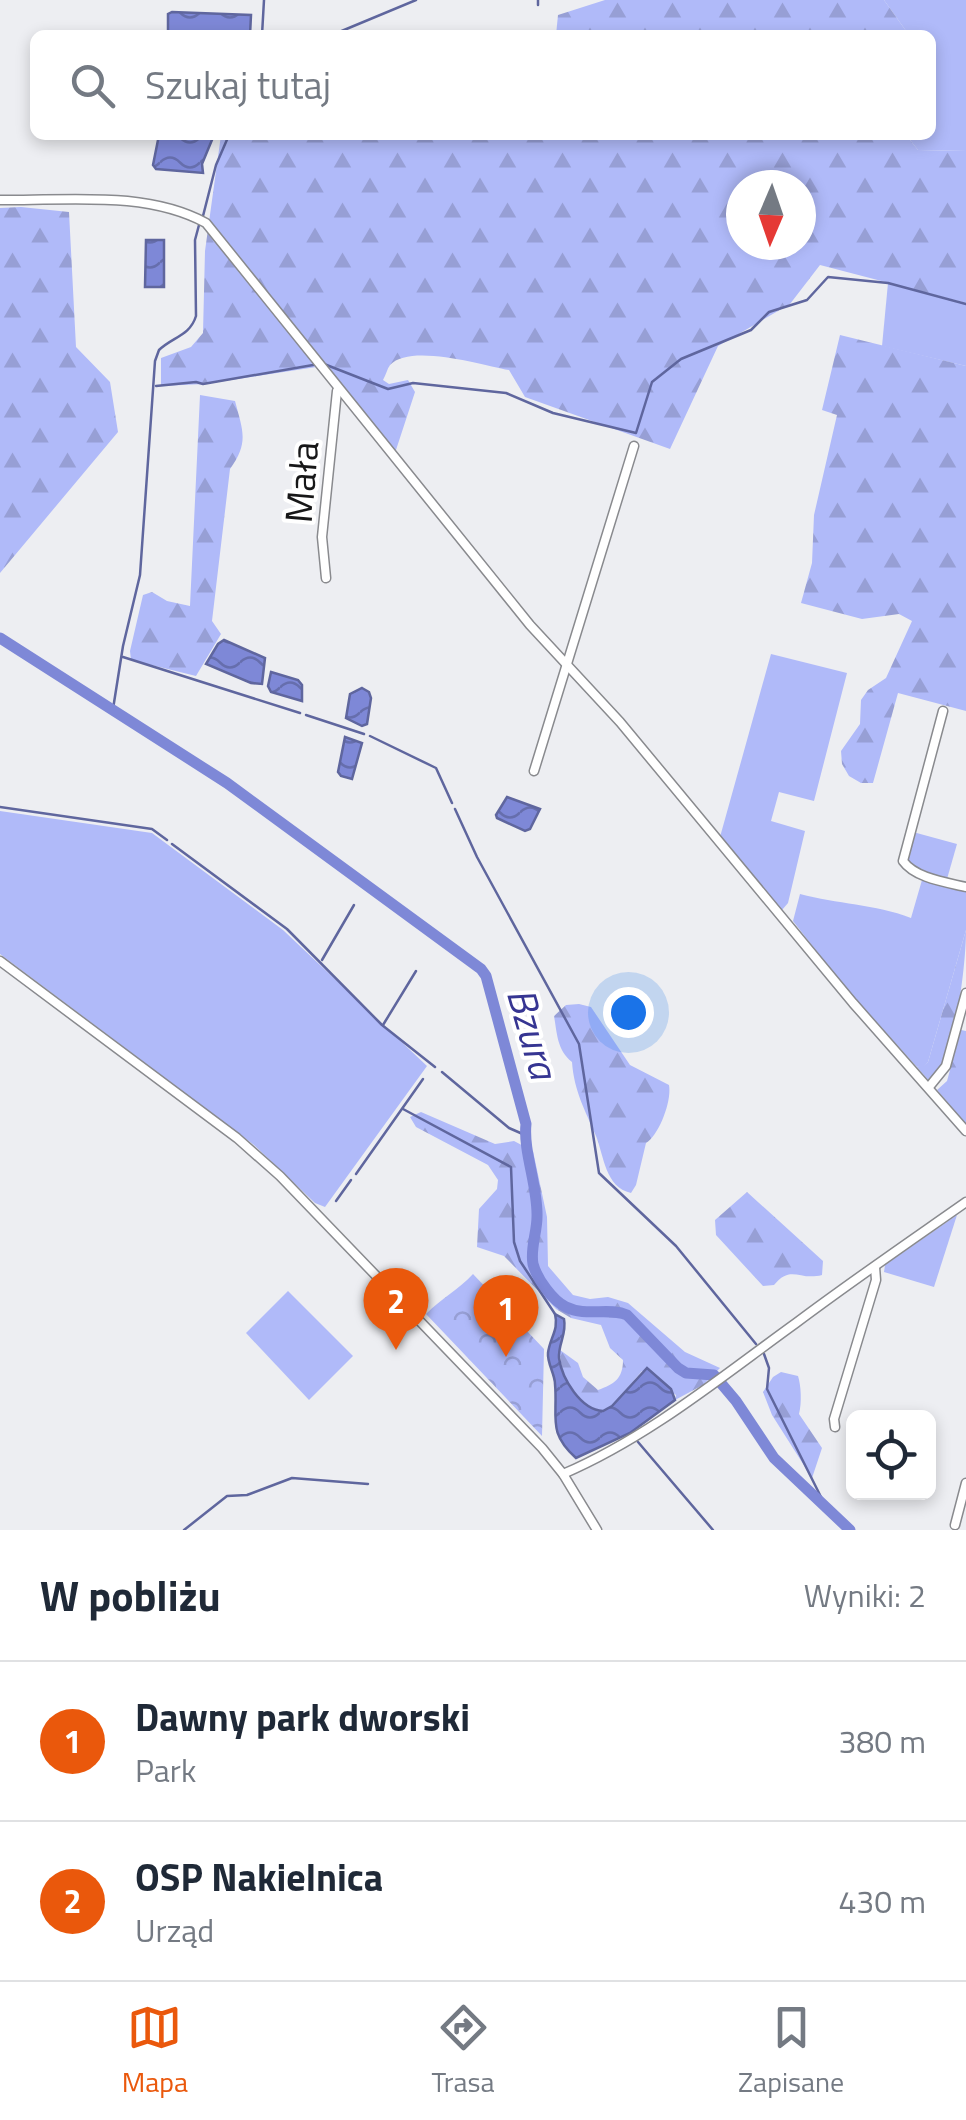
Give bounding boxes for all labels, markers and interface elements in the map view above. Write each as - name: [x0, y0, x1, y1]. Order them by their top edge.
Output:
- search box: [30, 30, 936, 140]
- text: Szukaj tutaj: [145, 56, 331, 114]
- icon: search: [65, 58, 120, 113]
- north arrow: [726, 170, 816, 260]
- street label: Mała: [269, 439, 333, 525]
- water label: Bzura: [491, 980, 576, 1087]
- your location: [603, 987, 654, 1038]
- pin: 2: [364, 1268, 428, 1350]
- pin: 1: [474, 1274, 538, 1357]
- map controls: [846, 1410, 936, 1500]
- button: locate: [846, 1410, 936, 1500]
- text: W pobliżu: [40, 1563, 221, 1627]
- text: Wyniki: 2: [804, 1571, 926, 1619]
- text: Dawny park dworski: [135, 1688, 470, 1746]
- text: 1: [64, 1717, 81, 1765]
- text: 380 m: [838, 1717, 926, 1765]
- text: Park: [135, 1746, 196, 1794]
- text: OSP Nakielnica: [135, 1848, 383, 1906]
- text: 2: [64, 1877, 81, 1925]
- text: 430 m: [838, 1877, 926, 1925]
- text: Urząd: [135, 1906, 214, 1954]
- tab: Mapa: [122, 2000, 188, 2103]
- tab: Trasa: [432, 2000, 495, 2103]
- tab: Zapisane: [738, 2000, 844, 2103]

